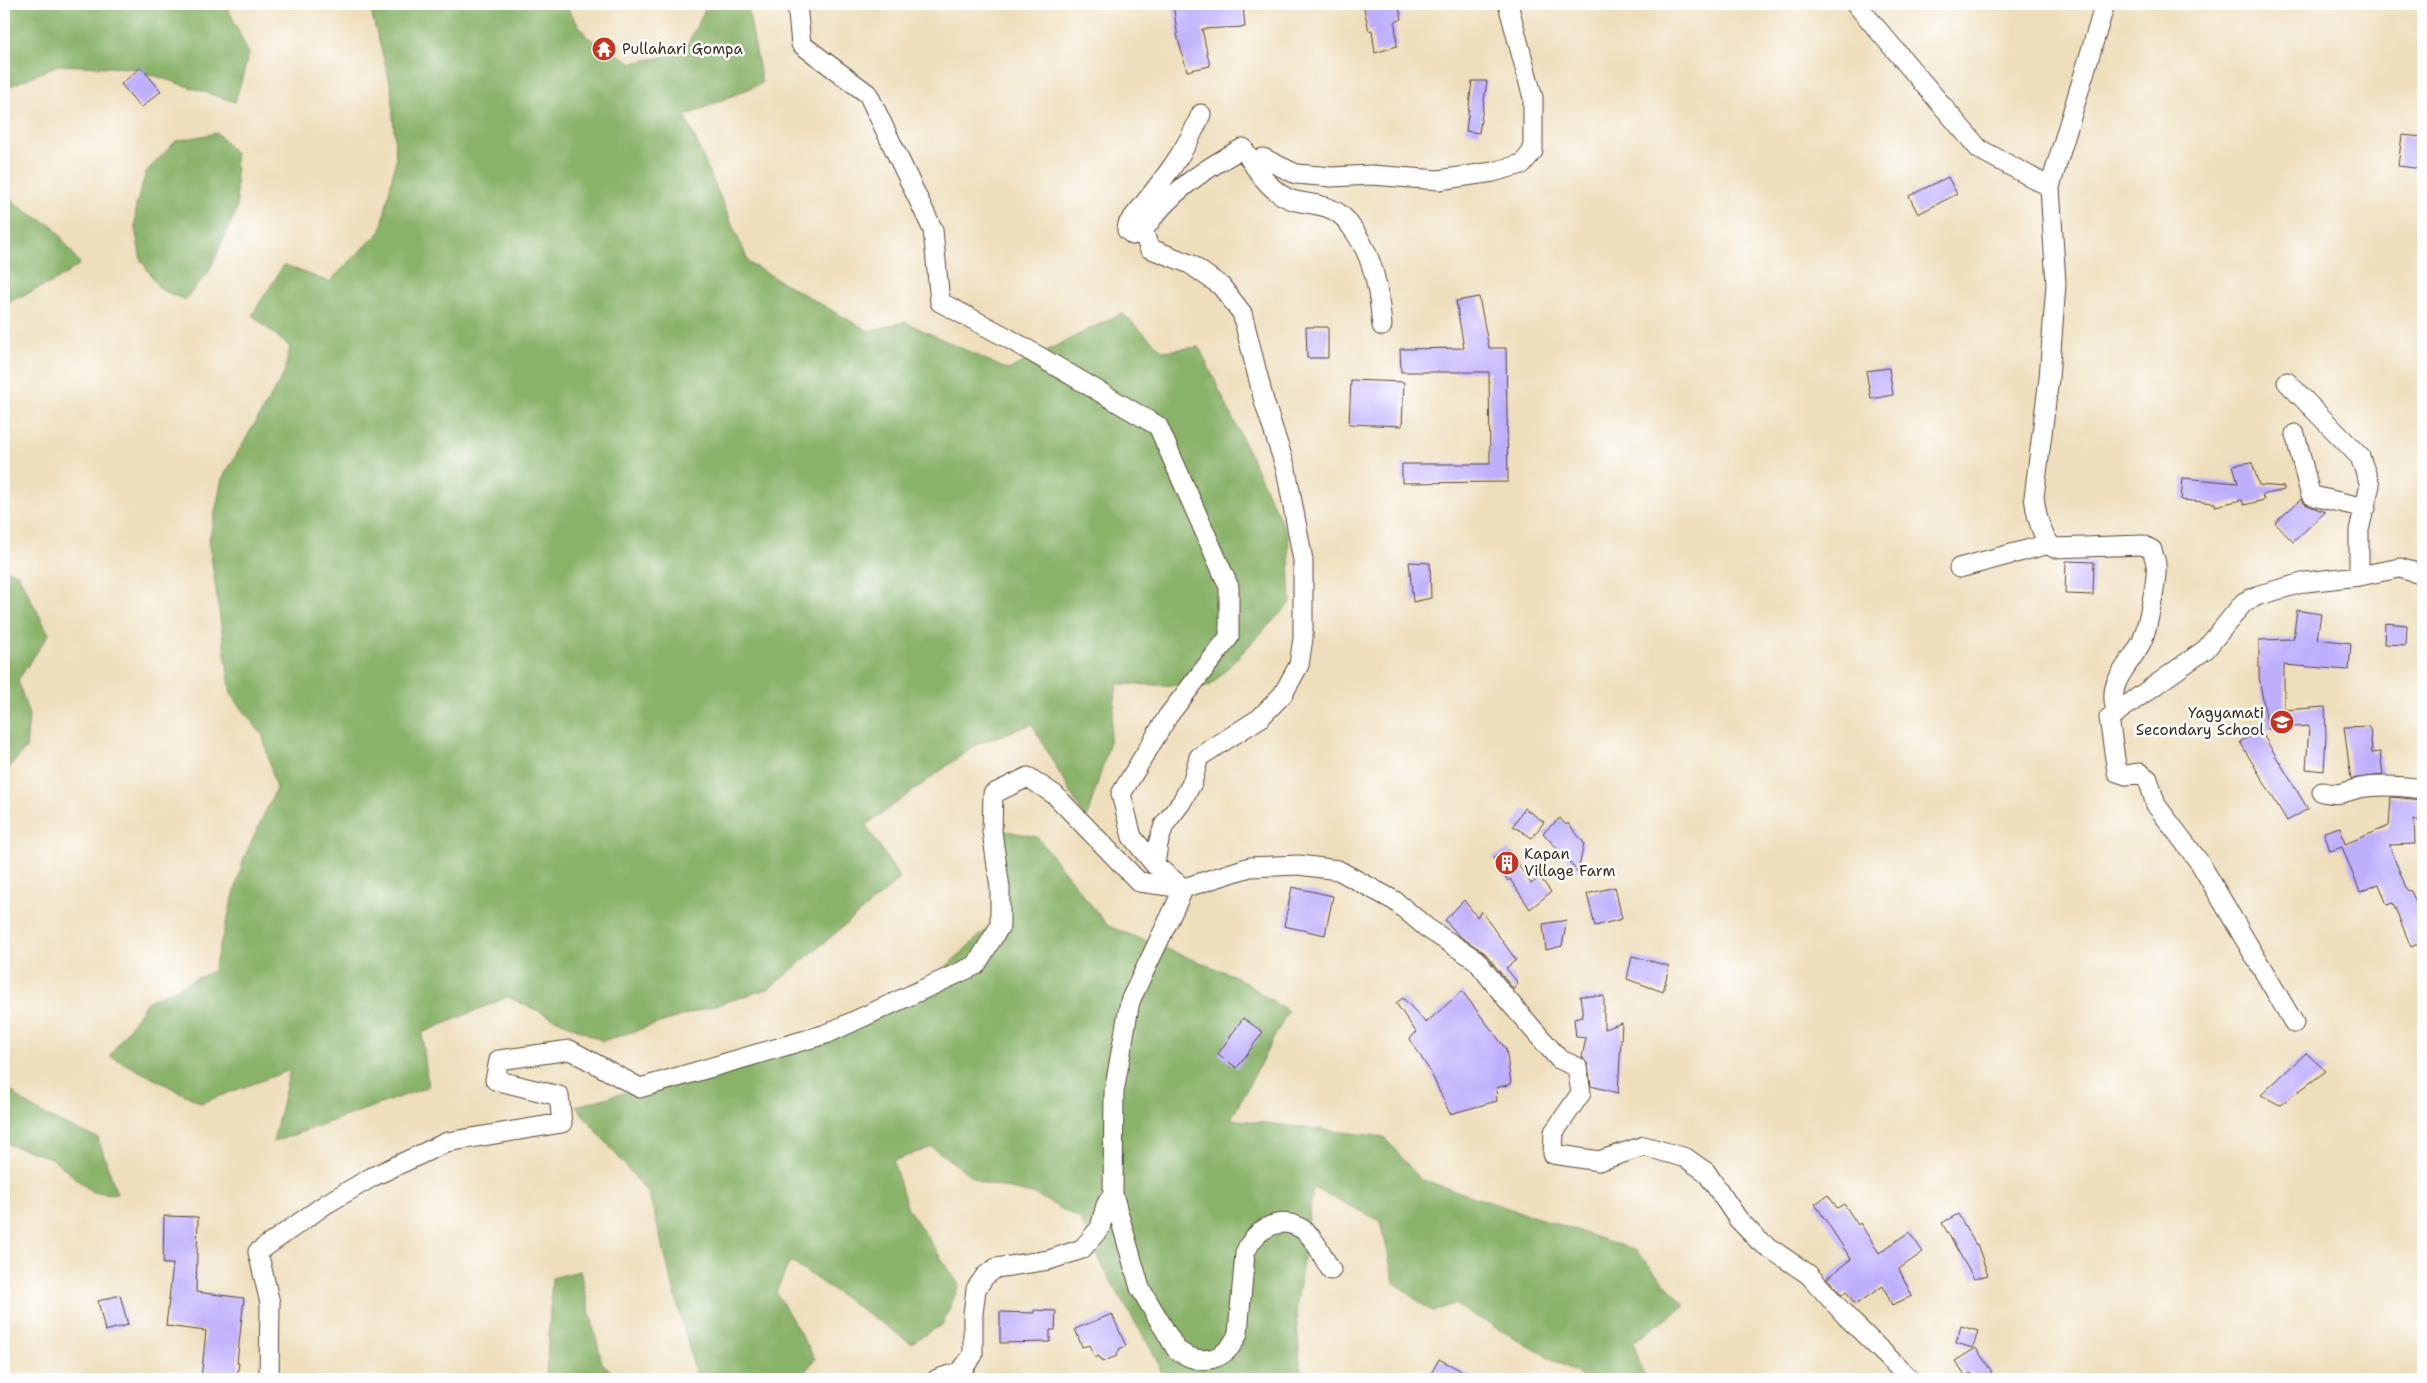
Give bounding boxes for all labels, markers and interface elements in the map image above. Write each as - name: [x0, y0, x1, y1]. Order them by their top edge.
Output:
- temple icon: Pullahari Gompa: [591, 36, 617, 62]
- place label: Pullahari Gompa: [622, 39, 744, 59]
- place label: Yagyamati Secondary School: [2136, 703, 2264, 740]
- school or university icon: Yagyamati Secondary School: [2269, 709, 2295, 735]
- place label: Kapan Village Farm: [1524, 844, 1615, 881]
- building icon: Kapan Village Farm: [1494, 850, 1520, 876]

